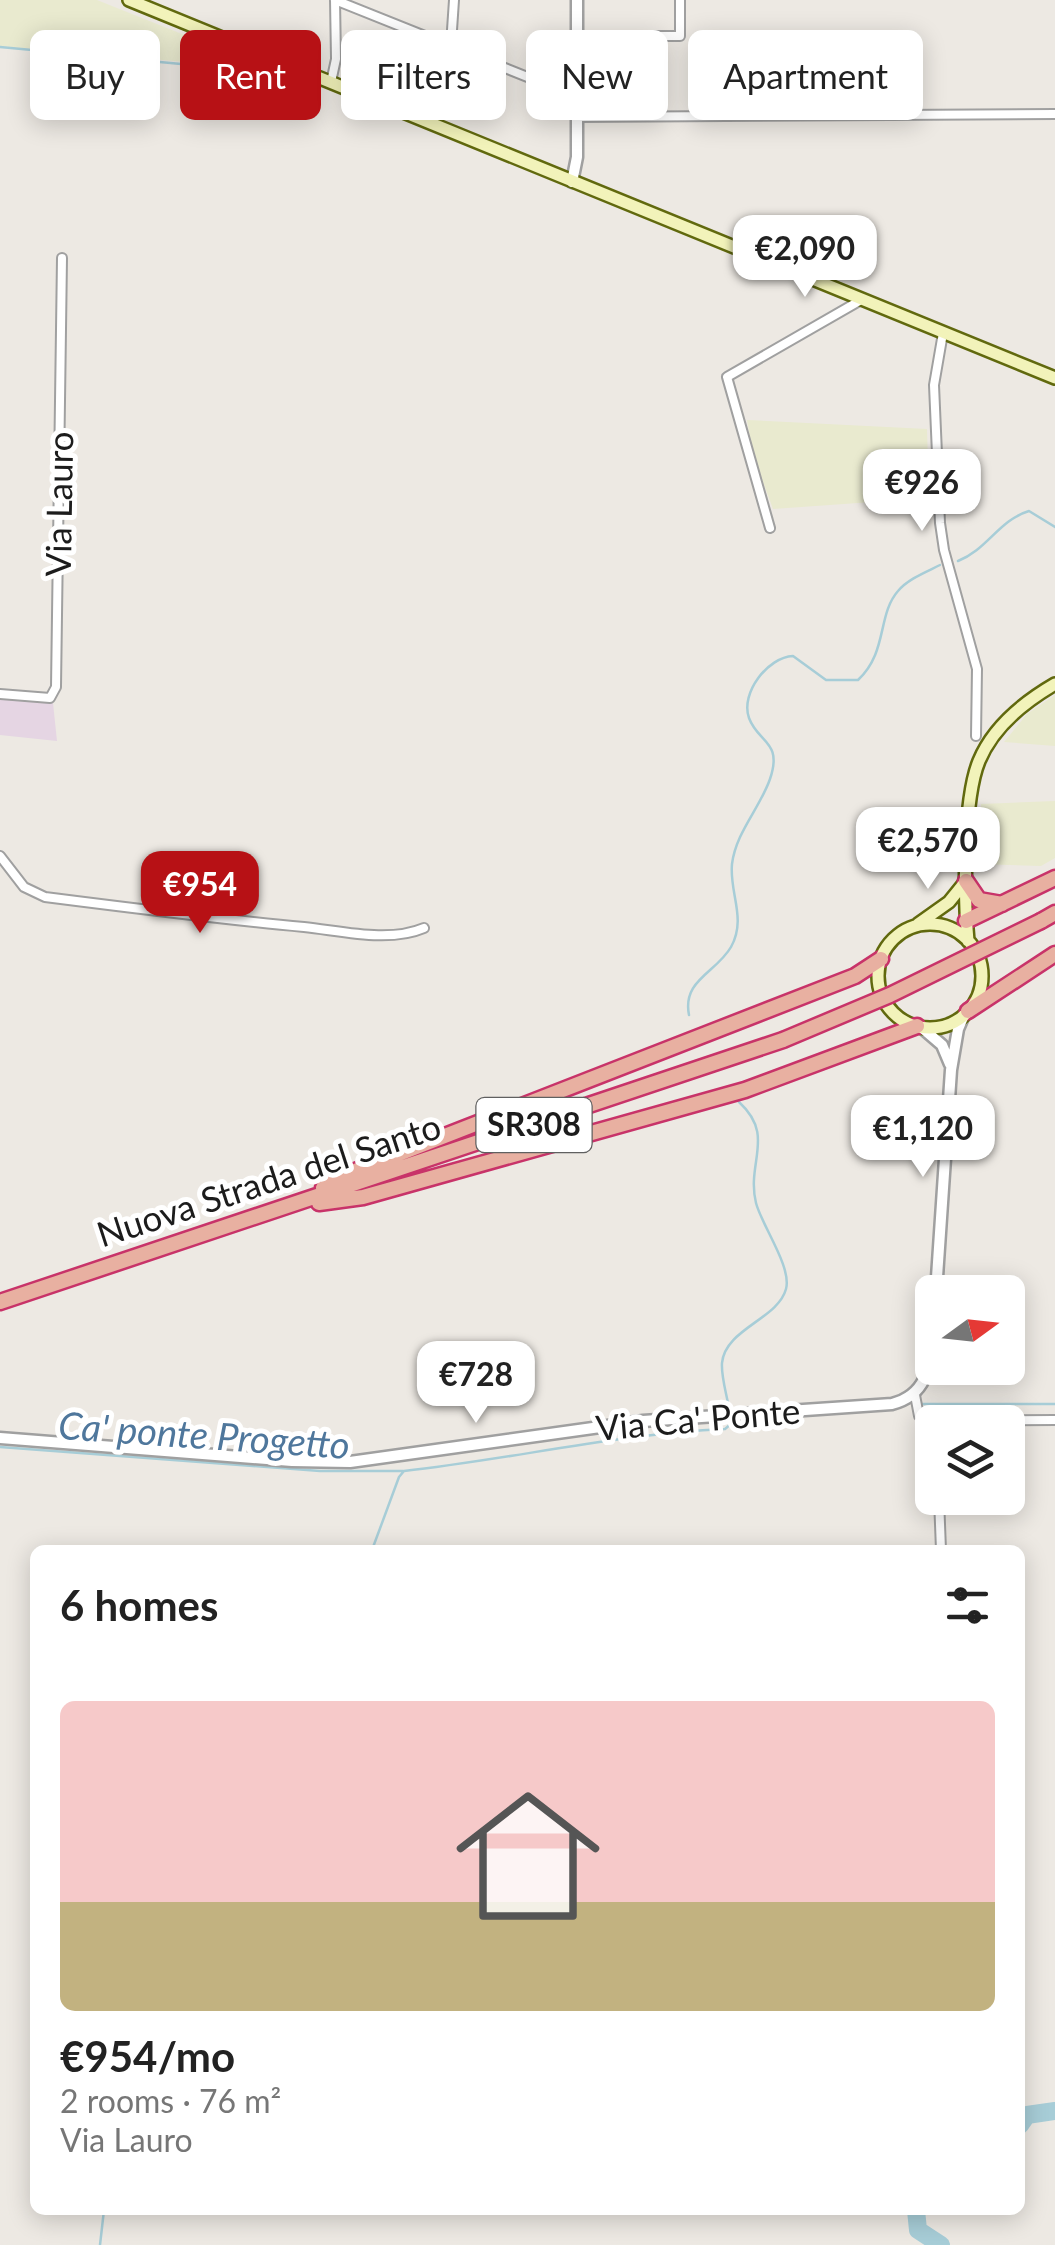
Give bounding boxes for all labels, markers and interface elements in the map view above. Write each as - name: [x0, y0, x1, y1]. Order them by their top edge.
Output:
- chip: Buy: [30, 30, 160, 120]
- chip: Rent: [180, 30, 321, 120]
- chip: Filters: [341, 30, 506, 120]
- chip: New: [526, 30, 668, 120]
- chip: Apartment: [688, 30, 923, 120]
- pin: €2,090: [724, 215, 886, 300]
- text: €2,090: [755, 228, 855, 267]
- street label: Via Lauro: [36, 431, 80, 577]
- pin: €926: [863, 449, 981, 534]
- text: €926: [885, 462, 959, 501]
- pin: €2,570: [847, 807, 1009, 892]
- text: €2,570: [878, 820, 978, 859]
- pin: €954: [141, 851, 259, 936]
- text: €954: [163, 864, 237, 903]
- pin: €1,120: [842, 1095, 1004, 1180]
- road number: SR308: [476, 1098, 592, 1152]
- street label: Nuova Strada del Santo: [91, 1104, 446, 1255]
- text: €1,120: [873, 1108, 973, 1147]
- north arrow: [915, 1275, 1025, 1385]
- map controls: [915, 1275, 1025, 1515]
- pin: €728: [417, 1341, 535, 1426]
- text: €728: [439, 1354, 513, 1393]
- street label: Via Ca' Ponte: [594, 1388, 802, 1448]
- water label: Ca' ponte Progetto: [57, 1401, 351, 1467]
- button: layers: [915, 1405, 1025, 1515]
- icon: filters: [940, 1578, 995, 1633]
- text: 6 homes: [60, 1580, 218, 1630]
- icon: home: [438, 1766, 618, 1946]
- text: €954/mo: [60, 2031, 235, 2081]
- text: 2 rooms · 76 m²: [60, 2081, 281, 2120]
- text: Via Lauro: [60, 2120, 193, 2159]

